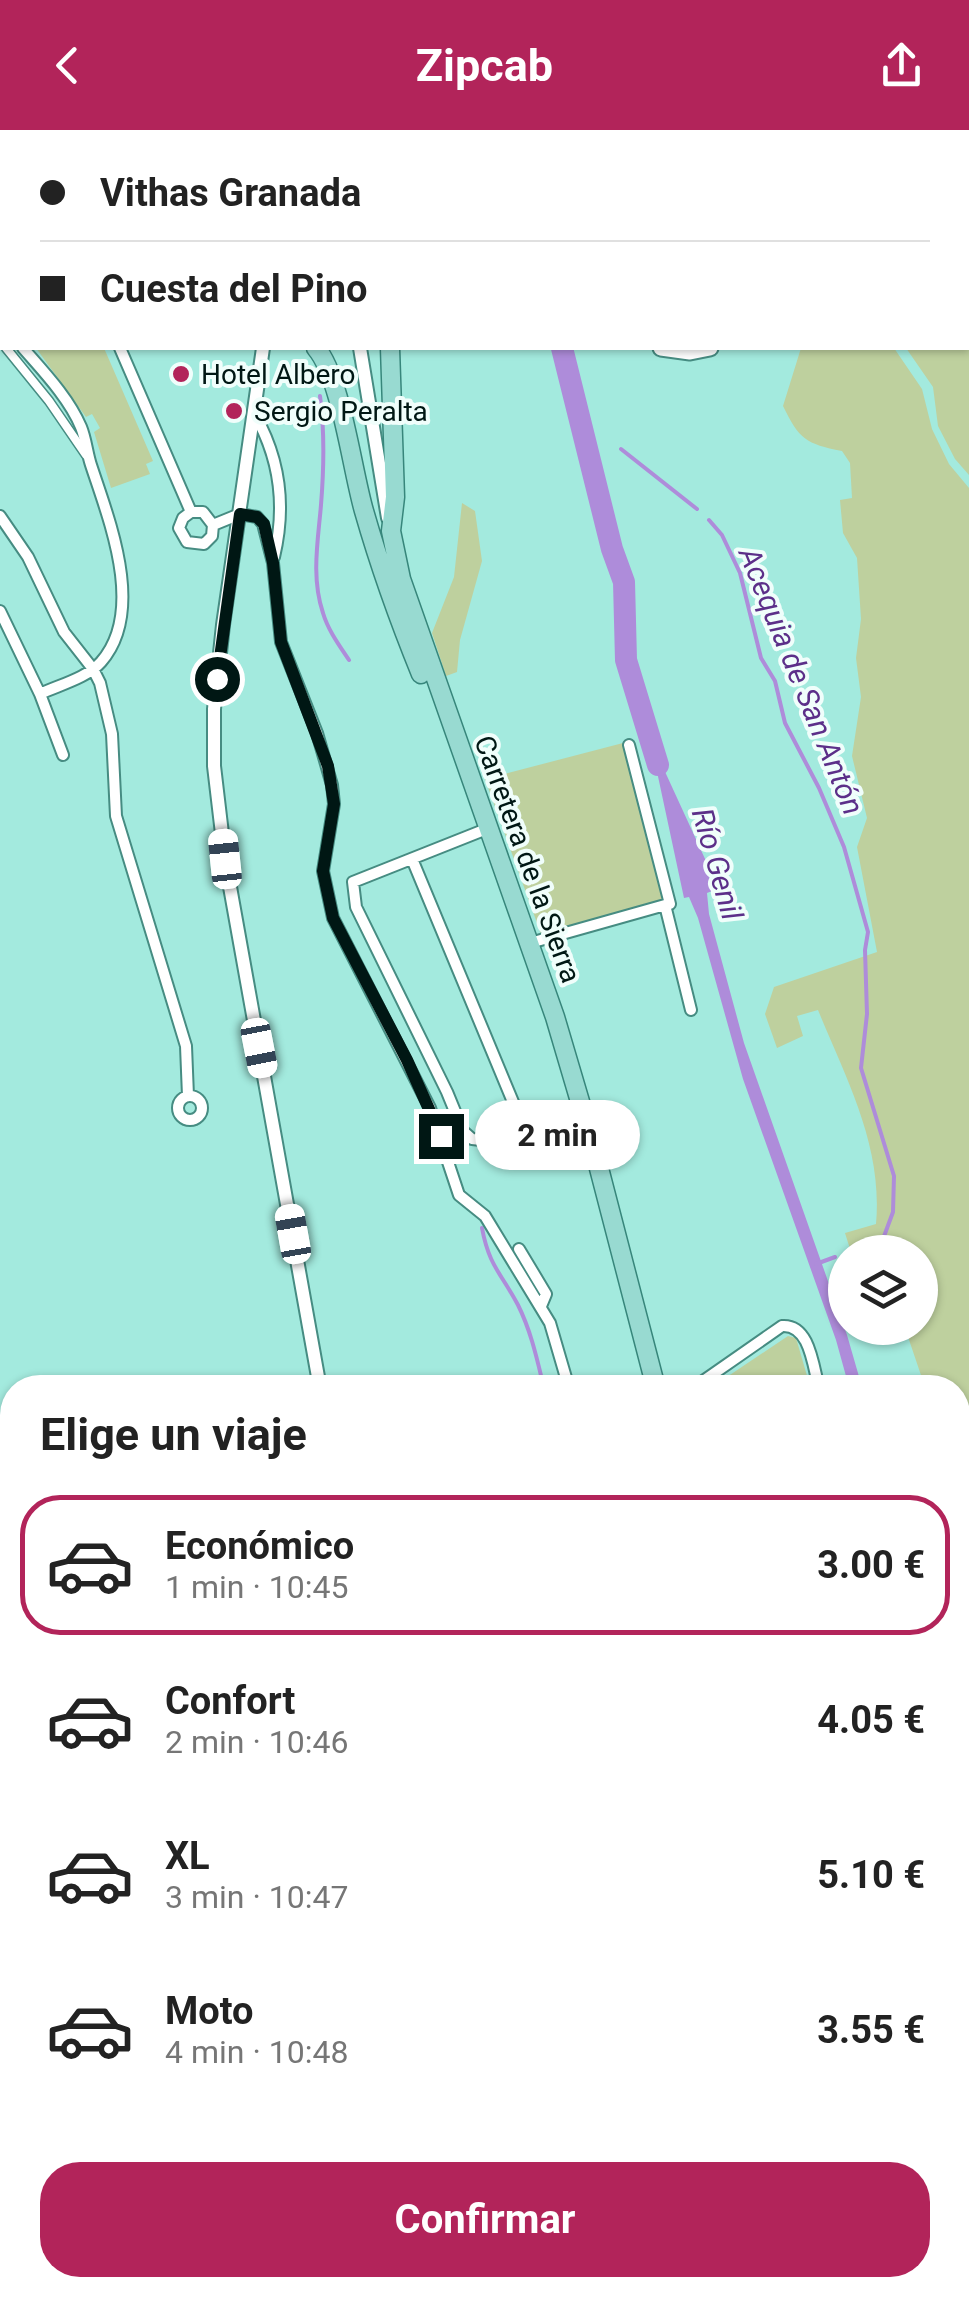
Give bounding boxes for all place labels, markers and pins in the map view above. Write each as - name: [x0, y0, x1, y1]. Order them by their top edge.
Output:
- place label: Hotel Albero: [201, 358, 356, 391]
- marker: Hotel Albero: [170, 363, 192, 385]
- place label: Sergio Peralta: [254, 395, 428, 428]
- marker: Sergio Peralta: [223, 400, 245, 422]

